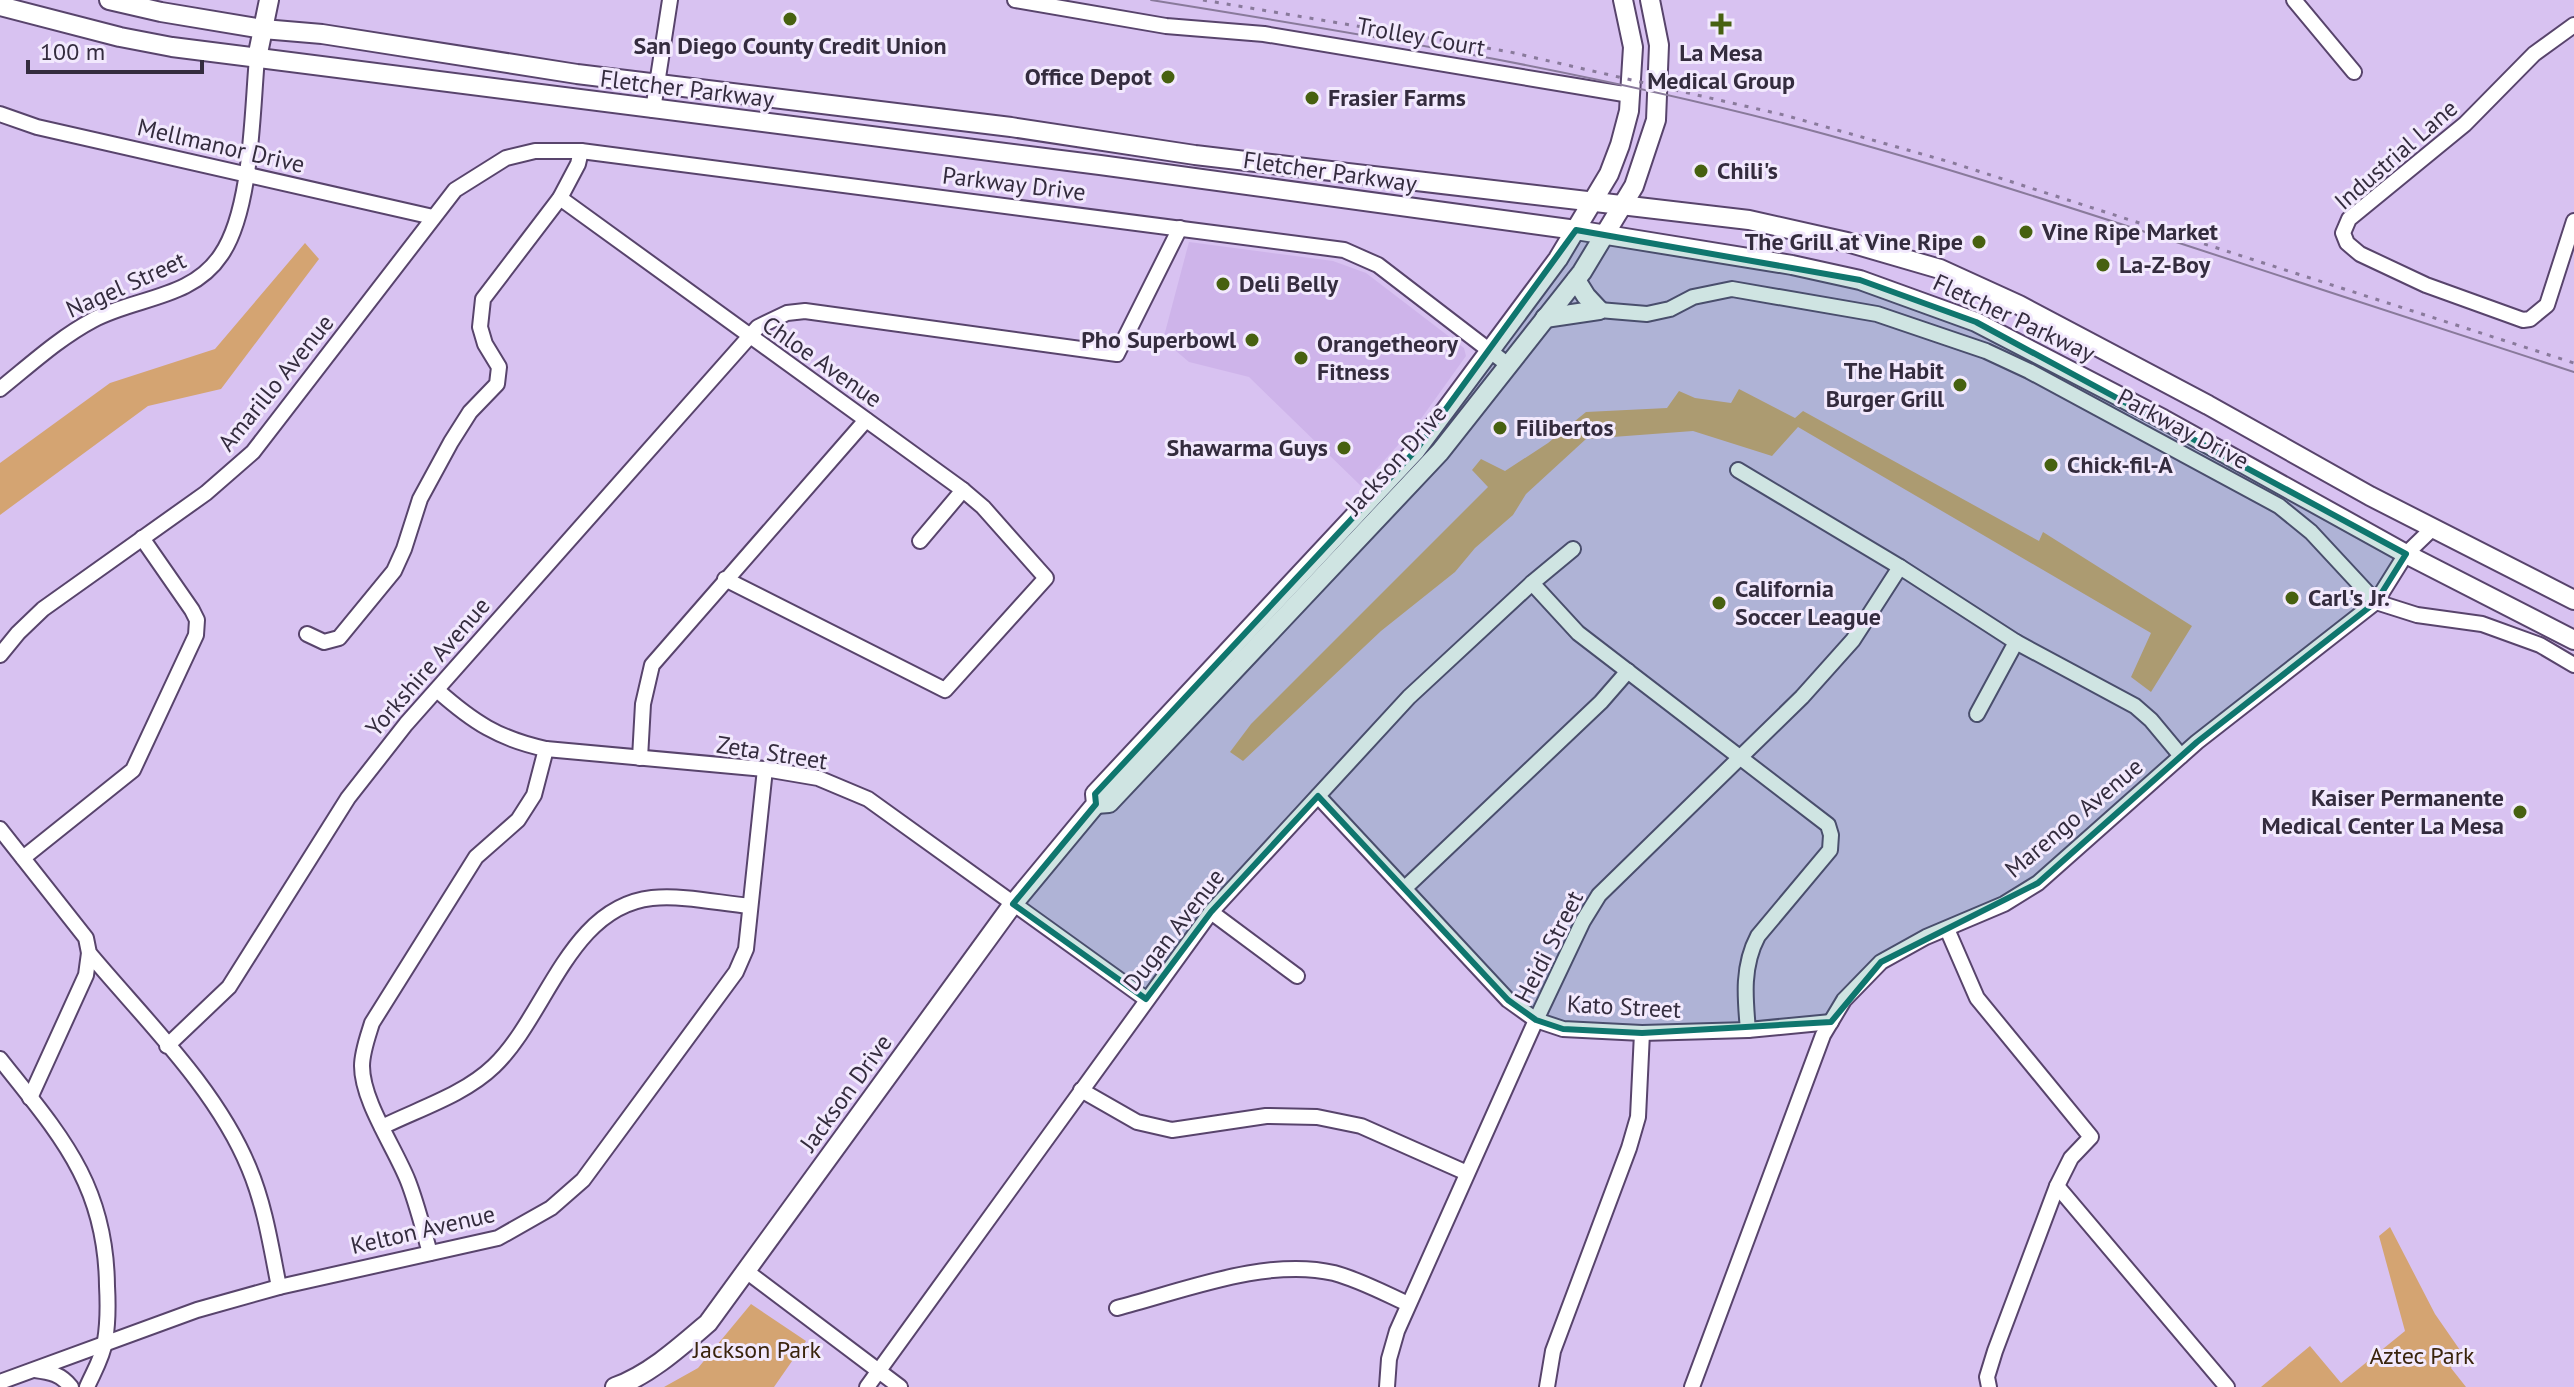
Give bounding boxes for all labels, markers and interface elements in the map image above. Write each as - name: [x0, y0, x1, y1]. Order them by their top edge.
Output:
- marker: San Diego County Credit Union: [781, 10, 799, 28]
- street label: Trolley Court: [1354, 10, 1488, 63]
- marker: La Mesa Medical Group: [1710, 13, 1732, 35]
- scale bar: [28, 24, 202, 74]
- place label: San Diego County Credit Union: [633, 30, 947, 61]
- text: 100 m: [40, 36, 105, 67]
- place label: La Mesa Medical Group: [1647, 37, 1795, 96]
- place label: Office Depot: [1025, 61, 1153, 92]
- street label: Fletcher Parkway: [598, 62, 776, 115]
- marker: Office Depot: [1159, 68, 1177, 86]
- place label: Frasier Farms: [1328, 82, 1466, 113]
- marker: Frasier Farms: [1303, 89, 1321, 107]
- street label: Industrial Lane: [2328, 93, 2464, 217]
- street label: Mellmanor Drive: [134, 111, 308, 180]
- street label: Fletcher Parkway: [1241, 144, 1419, 199]
- place label: Chili's: [1717, 155, 1778, 186]
- street label: Parkway Drive: [941, 159, 1088, 208]
- marker: Chili's: [1692, 162, 1710, 180]
- place label: Vine Ripe Market: [2041, 216, 2219, 247]
- marker: Vine Ripe Market: [2017, 223, 2035, 241]
- place label: The Grill at Vine Ripe: [1745, 226, 1963, 257]
- marker: The Grill at Vine Ripe: [1970, 233, 1988, 251]
- street label: Nagel Street: [61, 244, 191, 325]
- place label: La-Z-Boy: [2119, 249, 2211, 280]
- marker: La-Z-Boy: [2094, 256, 2112, 274]
- street label: Fletcher Parkway: [1928, 267, 2100, 369]
- place label: Deli Belly: [1239, 268, 1339, 299]
- marker: Deli Belly: [1214, 275, 1232, 293]
- street label: Amarillo Avenue: [211, 308, 340, 458]
- street label: Chloe Avenue: [756, 309, 888, 414]
- place label: Pho Superbowl: [1081, 324, 1237, 355]
- place label: Orangetheory Fitness: [1317, 328, 1458, 387]
- marker: Pho Superbowl: [1243, 331, 1261, 349]
- marker: Orangetheory Fitness: [1292, 349, 1310, 367]
- place label: The Habit Burger Grill: [1826, 355, 1945, 414]
- marker: The Habit Burger Grill: [1951, 376, 1969, 394]
- street label: Parkway Drive: [2112, 381, 2254, 476]
- street label: Jackson Drive: [1337, 398, 1453, 522]
- place label: Filibertos: [1516, 412, 1614, 443]
- marker: Filibertos: [1491, 419, 1509, 437]
- place label: Shawarma Guys: [1167, 432, 1328, 463]
- marker: Shawarma Guys: [1335, 439, 1353, 457]
- place label: Chick-fil-A: [2067, 449, 2173, 480]
- marker: Chick-fil-A: [2042, 456, 2060, 474]
- place label: California Soccer League: [1735, 573, 1881, 632]
- place label: Carl's Jr.: [2308, 582, 2390, 613]
- marker: Carl's Jr.: [2283, 589, 2301, 607]
- street label: Yorkshire Avenue: [359, 591, 497, 743]
- marker: California Soccer League: [1710, 594, 1728, 612]
- street label: Zeta Street: [714, 728, 830, 777]
- street label: Marengo Avenue: [1998, 751, 2149, 884]
- place label: Kaiser Permanente Medical Center La Mesa: [2262, 782, 2504, 841]
- marker: Kaiser Permanente Medical Center La Mesa: [2511, 803, 2529, 821]
- street label: Dugan Avenue: [1116, 862, 1231, 997]
- street label: Heidi Street: [1507, 885, 1590, 1008]
- street label: Kato Street: [1566, 988, 1682, 1025]
- street label: Jackson Drive: [792, 1028, 899, 1158]
- street label: Kelton Avenue: [348, 1198, 498, 1261]
- park label: Jackson Park: [692, 1334, 821, 1365]
- park label: Aztec Park: [2370, 1340, 2475, 1371]

